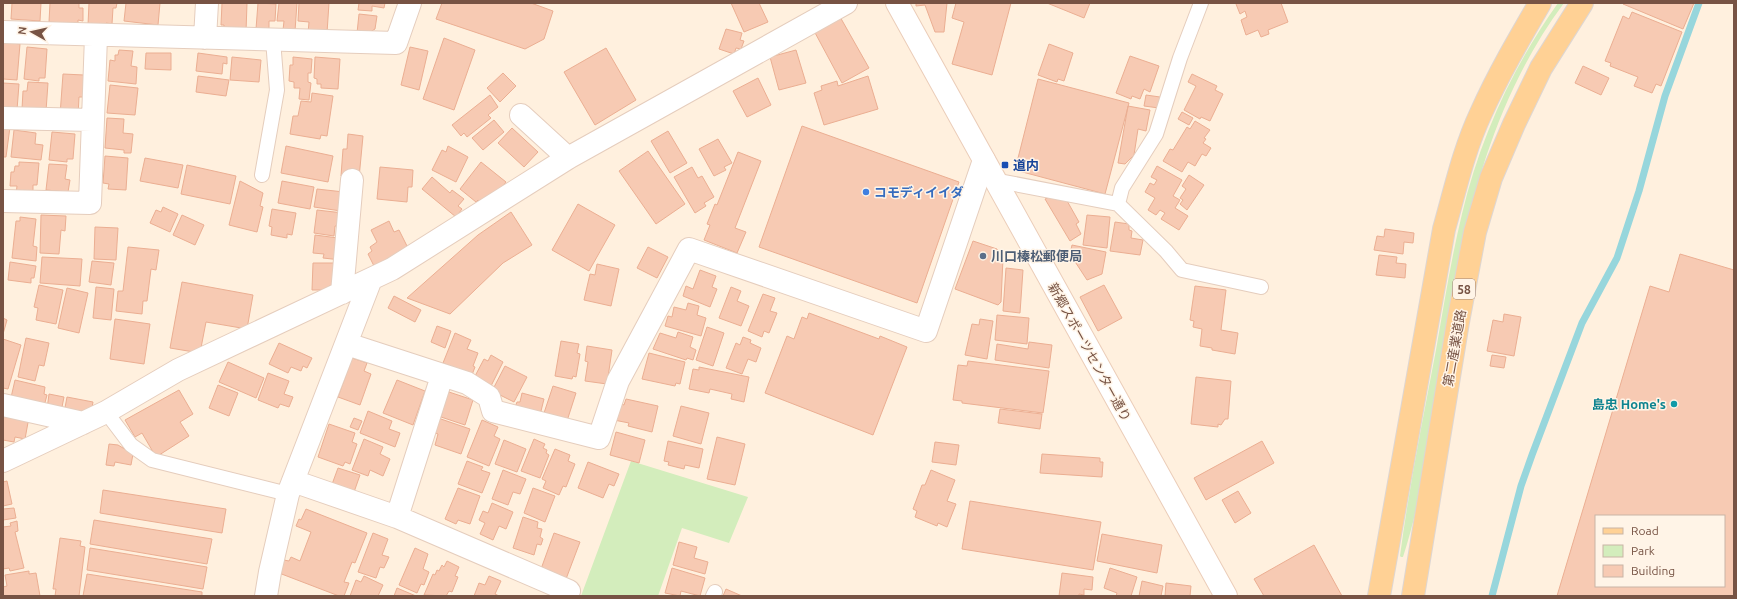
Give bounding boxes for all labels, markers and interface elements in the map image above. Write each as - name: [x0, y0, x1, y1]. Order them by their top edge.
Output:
- north arrow: [12, 12, 52, 52]
- text: N: [16, 26, 29, 36]
- place label: 道内: [1013, 158, 1039, 172]
- marker: 道内: [1000, 160, 1010, 170]
- place label: コモディイイダ: [874, 185, 964, 199]
- marker: コモディイイダ: [861, 187, 871, 197]
- place label: 川口榛松郵便局: [991, 249, 1082, 263]
- marker: 川口榛松郵便局: [978, 251, 988, 261]
- road number: 58: [1453, 279, 1475, 299]
- street label: 新郷スポーツセンター通り: [1046, 280, 1134, 424]
- street label: 第二産業道路: [1440, 308, 1468, 388]
- place label: 島忠 Home's: [1592, 397, 1666, 411]
- marker: 島忠 Home's: [1669, 399, 1679, 409]
- legend: [1595, 515, 1725, 587]
- text: Road: [1631, 524, 1659, 537]
- text: Park: [1631, 544, 1655, 557]
- text: Building: [1631, 564, 1675, 577]

